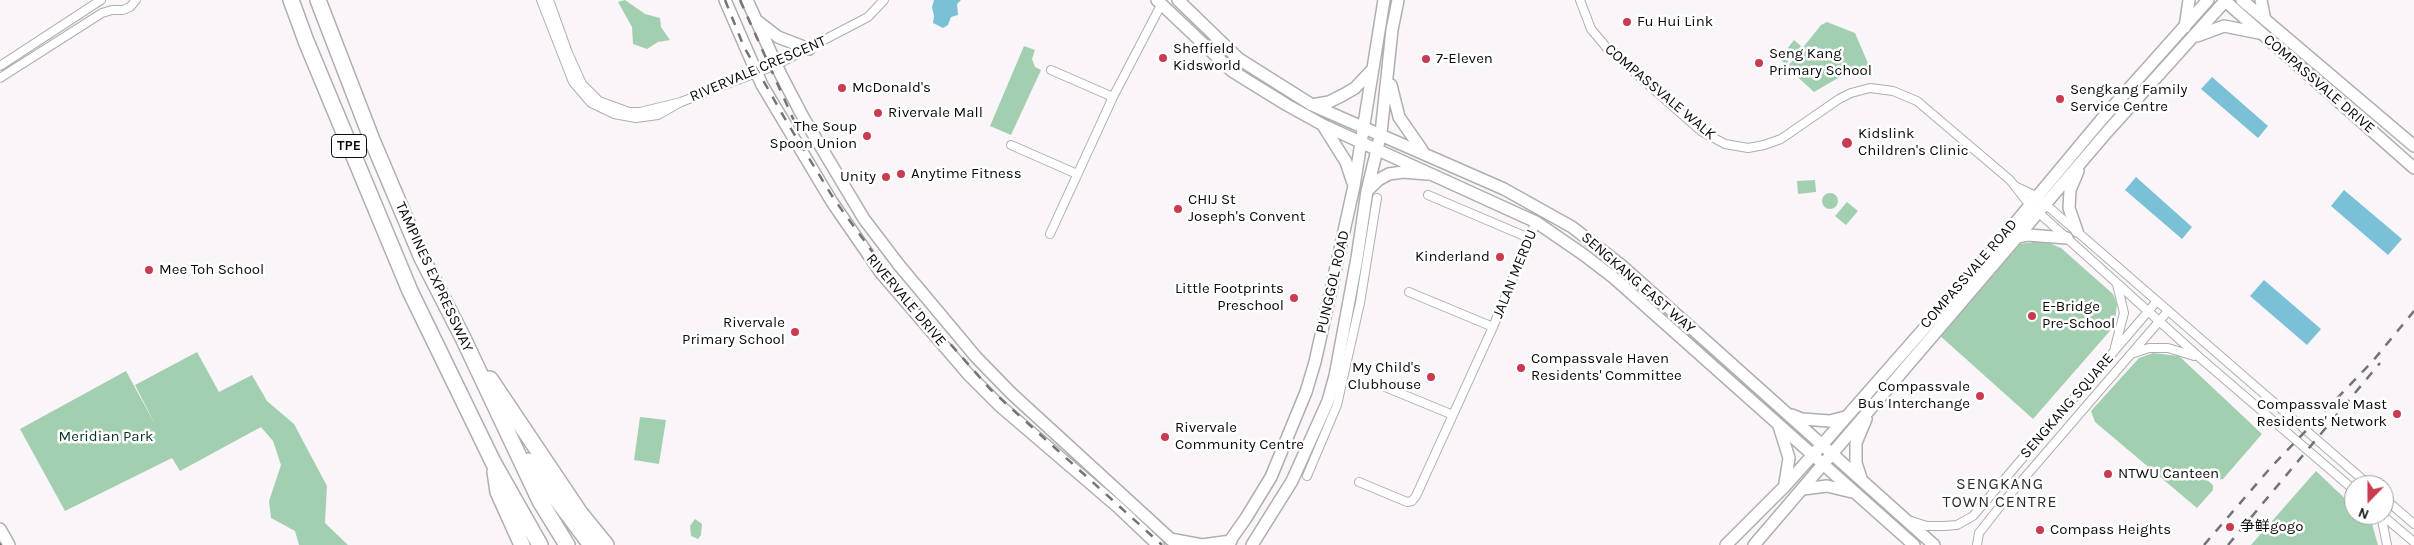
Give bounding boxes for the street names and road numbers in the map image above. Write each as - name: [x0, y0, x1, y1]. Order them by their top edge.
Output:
- street label: COMPASSVALE DRIVE: [2260, 31, 2378, 137]
- street label: RIVERVALE CRESCENT: [687, 32, 829, 106]
- street label: COMPASSVALE WALK: [1601, 40, 1719, 144]
- road number: TPE: [332, 134, 366, 158]
- street label: TAMPINES EXPRESSWAY: [391, 199, 477, 355]
- street label: COMPASSVALE ROAD: [1917, 216, 2021, 332]
- street label: JALAN MERDU: [1489, 227, 1541, 321]
- street label: PUNGGOL ROAD: [1312, 229, 1354, 335]
- street label: SENGKANG EAST WAY: [1577, 229, 1699, 337]
- street label: RIVERVALE DRIVE: [862, 250, 950, 350]
- street label: SENGKANG SQUARE: [2016, 350, 2118, 462]

